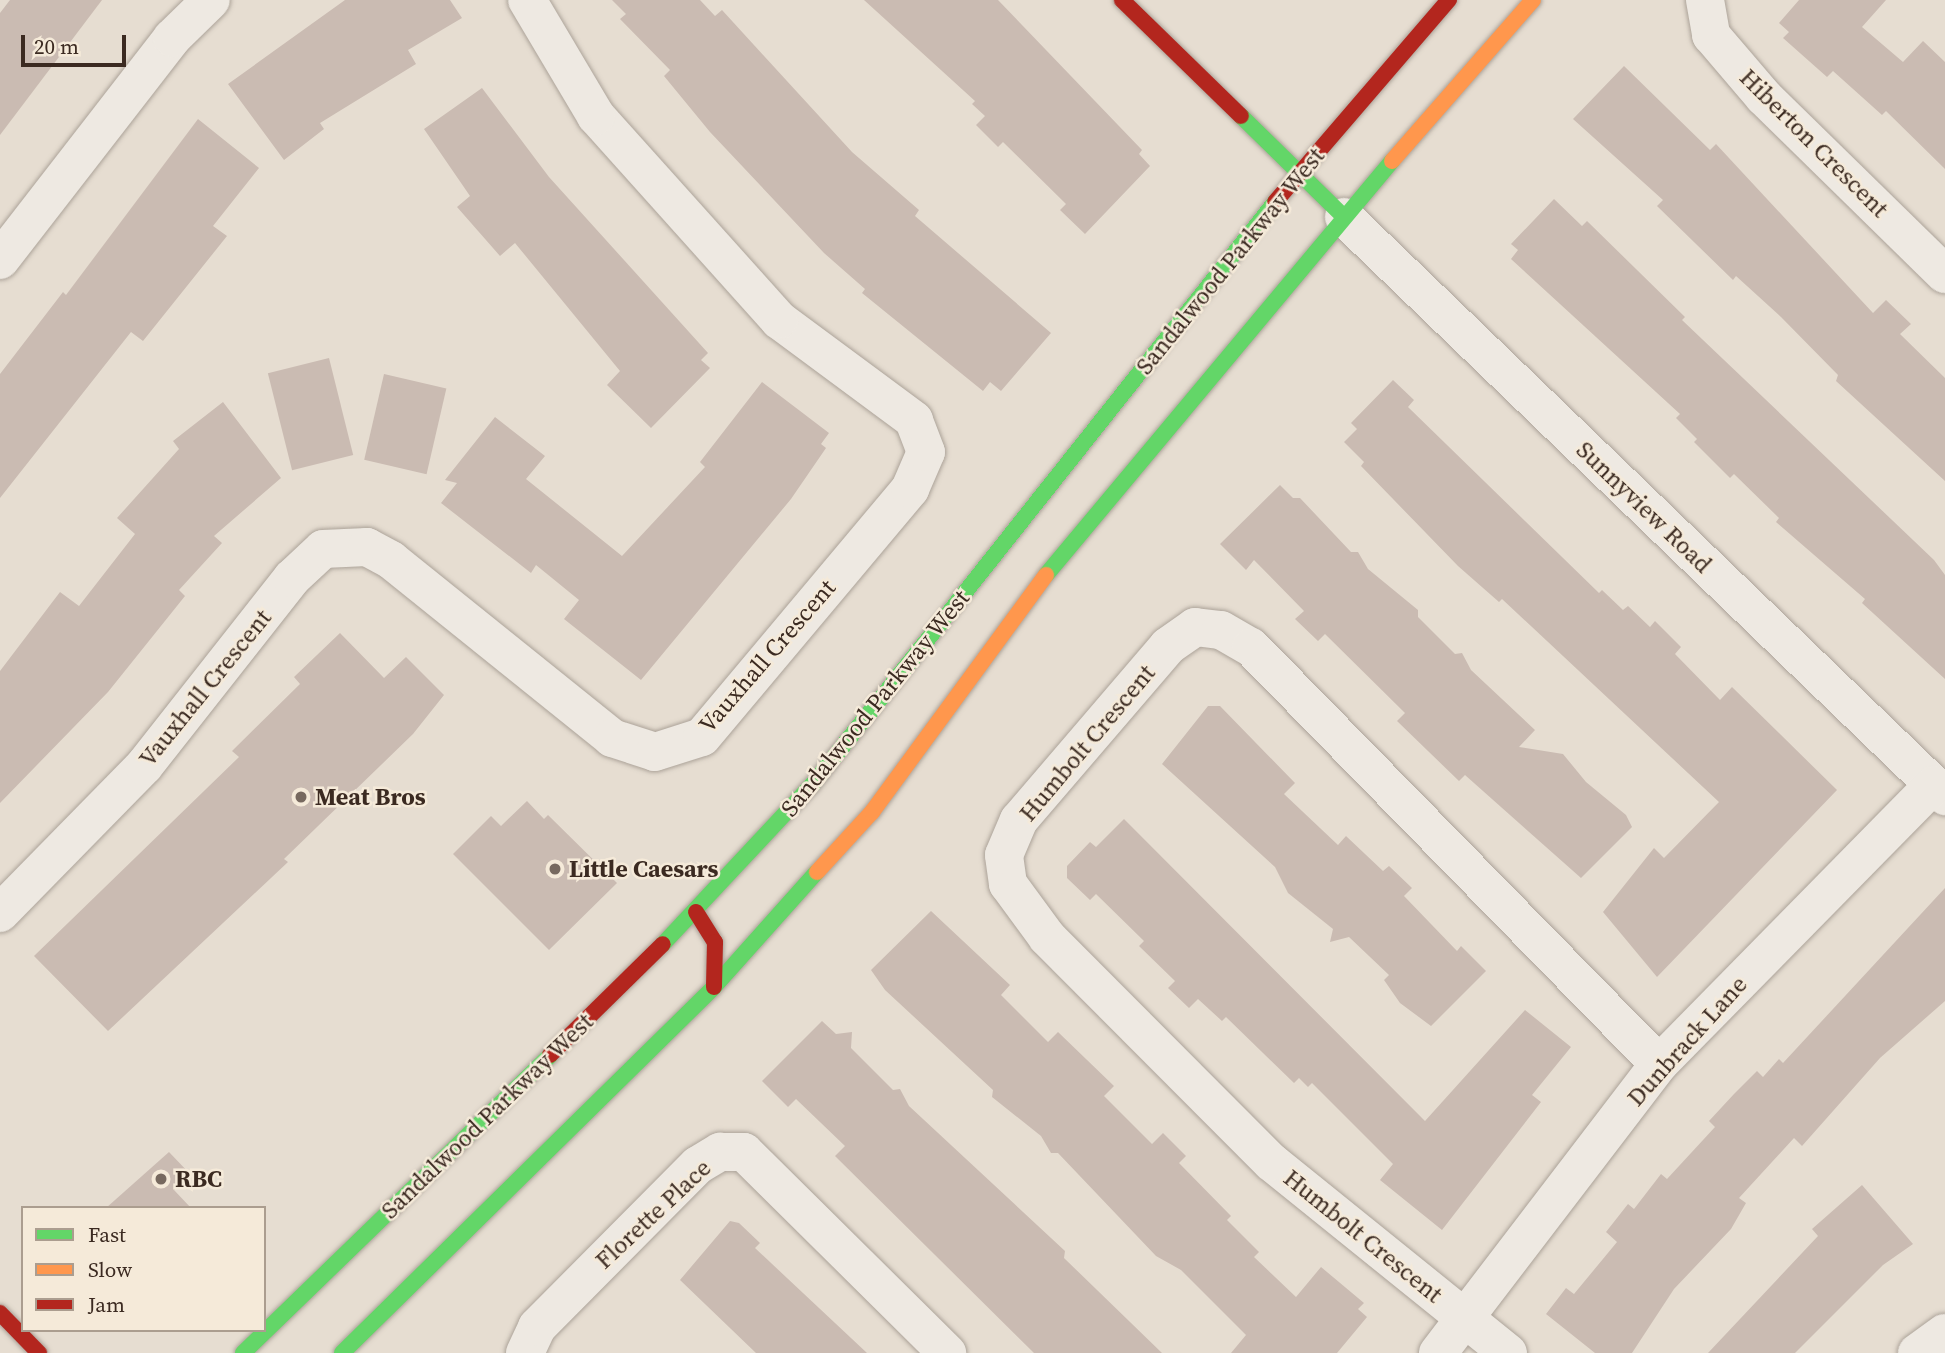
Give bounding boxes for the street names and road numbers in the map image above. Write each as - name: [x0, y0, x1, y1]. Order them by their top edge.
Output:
- street label: Hiberton Crescent: [1734, 63, 1894, 223]
- street label: Sandalwood Parkway West: [1130, 142, 1330, 380]
- street label: Sunnyview Road: [1571, 435, 1717, 579]
- street label: Vauxhall Crescent: [693, 574, 841, 738]
- street label: Sandalwood Parkway West: [775, 584, 975, 822]
- street label: Vauxhall Crescent: [133, 604, 277, 772]
- street label: Humbolt Crescent: [1013, 659, 1161, 827]
- street label: Dunbrack Lane: [1621, 970, 1753, 1112]
- street label: Sandalwood Parkway West: [375, 1007, 599, 1225]
- street label: Florette Place: [589, 1153, 717, 1275]
- street label: Humbolt Crescent: [1278, 1163, 1448, 1309]

